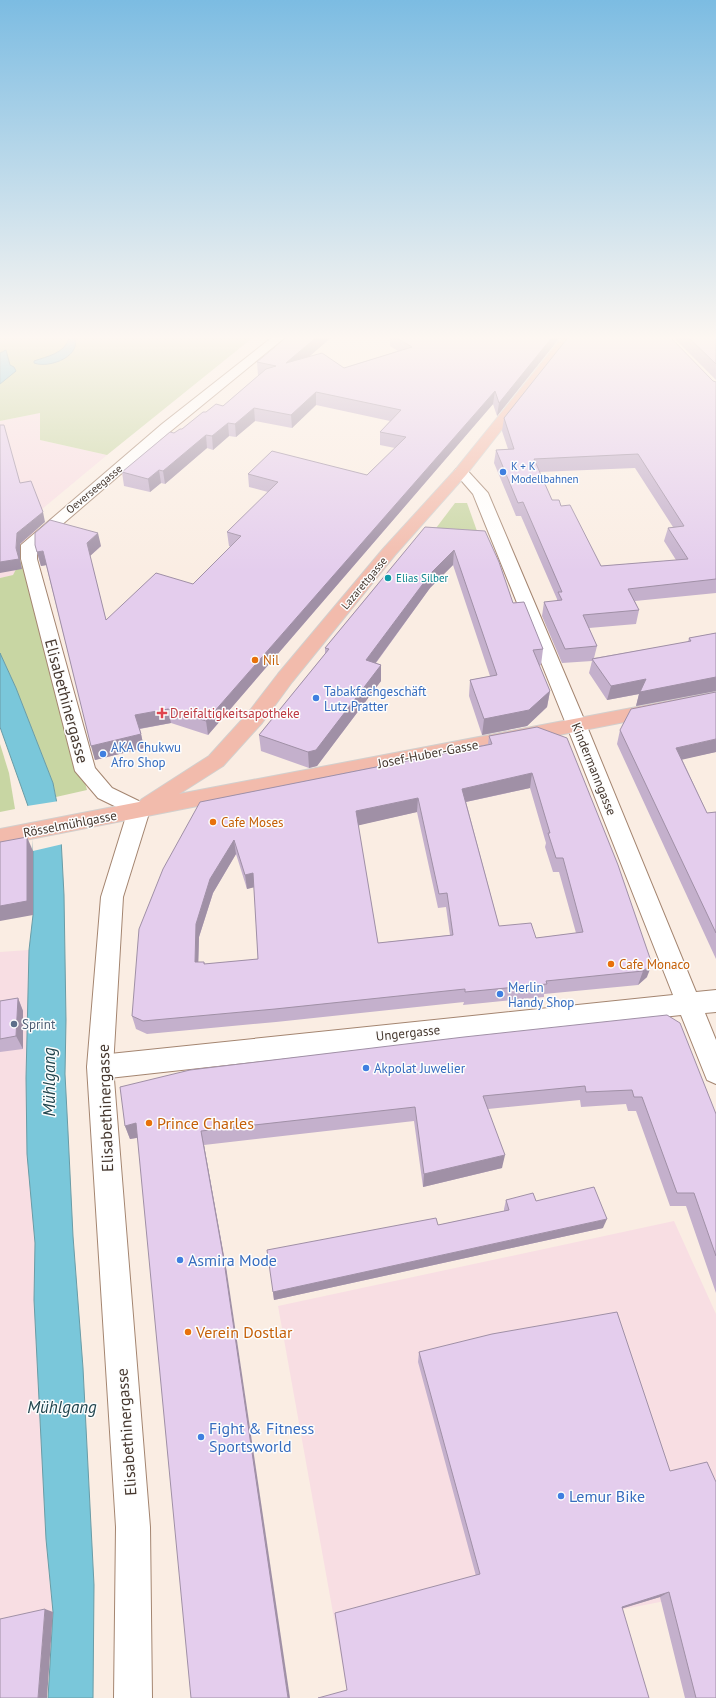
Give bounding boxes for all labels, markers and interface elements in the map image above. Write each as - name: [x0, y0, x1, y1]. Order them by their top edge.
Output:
- place label: K + K Modellbahnen: [511, 459, 579, 486]
- street label: Oeverseegasse: [63, 461, 125, 517]
- marker: K + K Modellbahnen: [498, 467, 508, 477]
- street label: Lazarettgasse: [338, 554, 390, 612]
- place label: Elias Silber: [396, 571, 449, 585]
- marker: Elias Silber: [383, 573, 393, 583]
- street label: Elisabethinergasse: [41, 637, 93, 765]
- place label: Nil: [263, 652, 279, 669]
- marker: Nil: [250, 655, 260, 665]
- place label: Tabakfachgeschäft Lutz Pratter: [324, 683, 427, 715]
- marker: Tabakfachgeschäft Lutz Pratter: [311, 693, 321, 703]
- place label: Dreifaltigkeitsapotheke: [170, 705, 300, 722]
- marker: Dreifaltigkeitsapotheke: [157, 708, 167, 718]
- street label: Kindermanngasse: [568, 720, 620, 818]
- street label: Josef-Huber-Gasse: [375, 736, 480, 772]
- place label: AKA Chukwu Afro Shop: [111, 739, 181, 771]
- marker: AKA Chukwu Afro Shop: [98, 749, 108, 759]
- street label: Rösselmühlgasse: [22, 807, 118, 841]
- place label: Cafe Moses: [221, 814, 284, 831]
- marker: Cafe Moses: [208, 817, 218, 827]
- place label: Cafe Monaco: [619, 956, 690, 973]
- marker: Cafe Monaco: [606, 959, 616, 969]
- place label: Merlin Handy Shop: [508, 979, 574, 1011]
- marker: Merlin Handy Shop: [495, 989, 505, 999]
- place label: Sprint: [22, 1016, 56, 1033]
- marker: Sprint: [9, 1019, 19, 1029]
- street label: Ungergasse: [375, 1021, 441, 1045]
- street label: Elisabethinergasse: [93, 1044, 117, 1172]
- water label: Mühlgang: [38, 1047, 60, 1117]
- place label: Akpolat Juwelier: [374, 1060, 466, 1077]
- marker: Akpolat Juwelier: [361, 1063, 371, 1073]
- place label: Prince Charles: [157, 1113, 254, 1133]
- marker: Prince Charles: [144, 1118, 154, 1128]
- place label: Asmira Mode: [188, 1250, 277, 1270]
- marker: Asmira Mode: [175, 1255, 185, 1265]
- place label: Verein Dostlar: [195, 1322, 293, 1342]
- marker: Verein Dostlar: [183, 1327, 193, 1337]
- street label: Elisabethinergasse: [112, 1368, 140, 1496]
- water label: Mühlgang: [27, 1396, 97, 1418]
- place label: Fight & Fitness Sportsworld: [209, 1418, 314, 1456]
- marker: Fight & Fitness Sportsworld: [196, 1432, 206, 1442]
- place label: Lemur Bike: [569, 1486, 645, 1506]
- marker: Lemur Bike: [556, 1491, 566, 1501]

